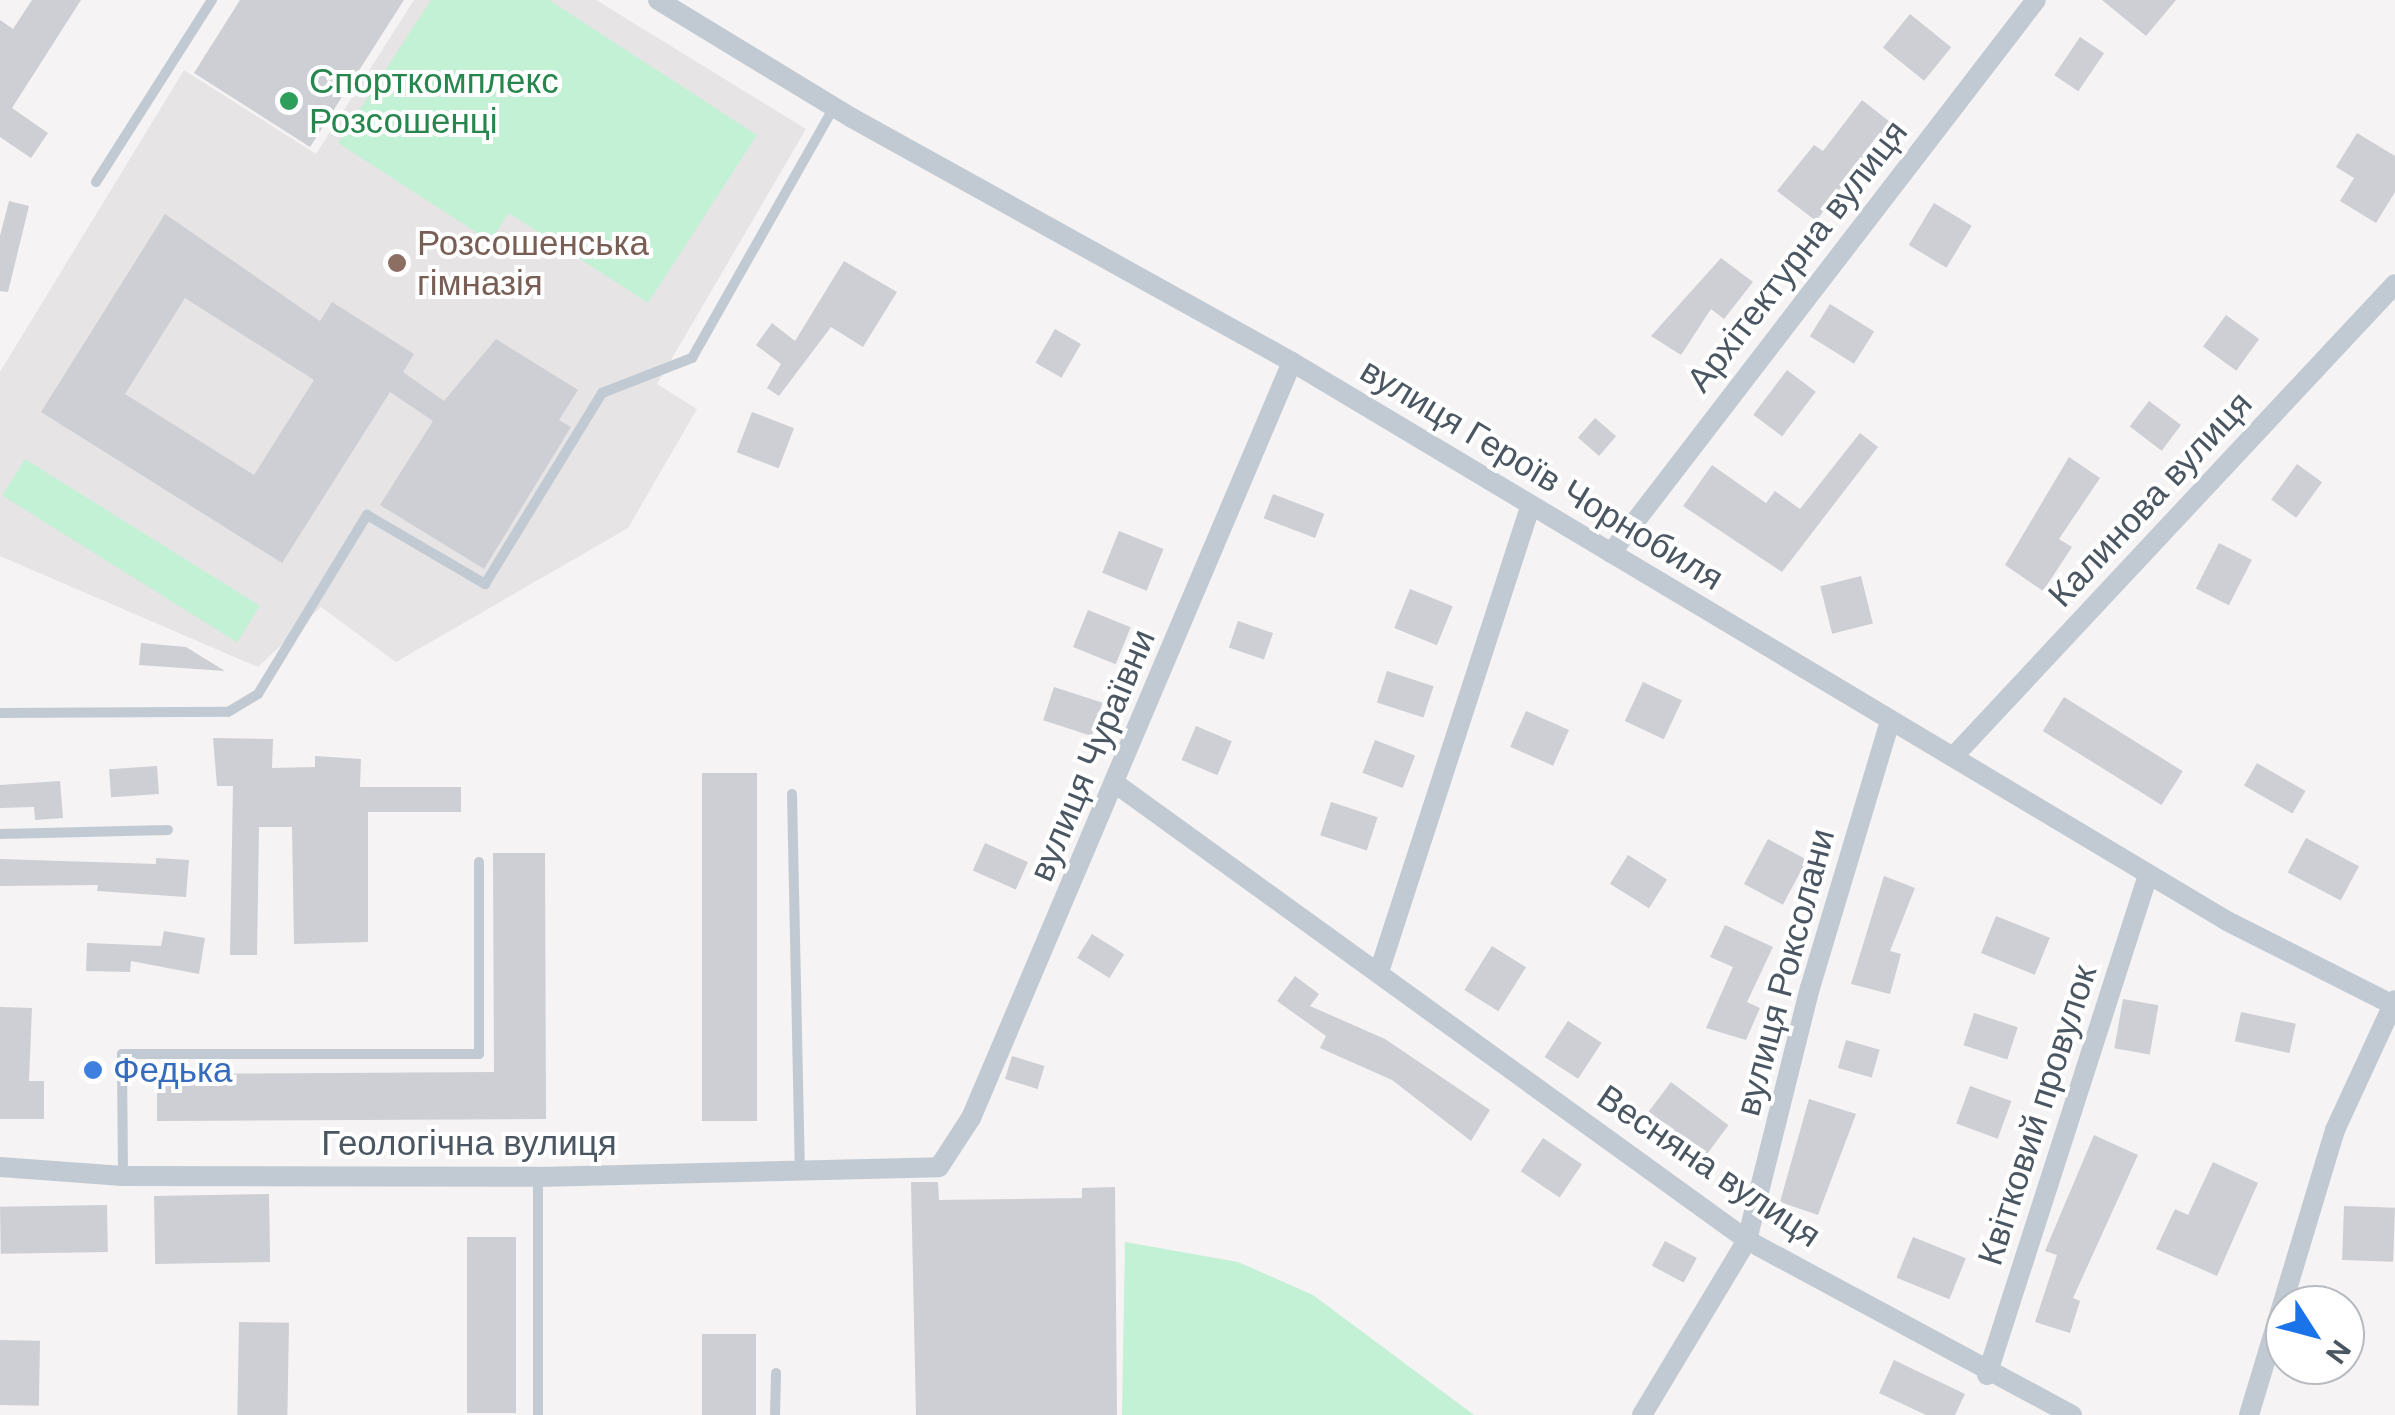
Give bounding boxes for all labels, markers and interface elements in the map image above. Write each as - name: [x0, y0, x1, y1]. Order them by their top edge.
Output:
- place label: Спорткомплекс Розсошенці: [309, 60, 559, 142]
- marker: Спорткомплекс Розсошенці: [278, 90, 300, 112]
- street label: Архітектурна вулиця: [1678, 112, 1916, 400]
- place label: Розсошенська гімназія: [417, 222, 649, 304]
- marker: Розсошенська гімназія: [386, 252, 408, 274]
- street label: вулиця Героїв Чорнобиля: [1353, 349, 1731, 599]
- street label: Калинова вулиця: [2039, 383, 2261, 615]
- street label: вулиця Чураївни: [1020, 623, 1164, 887]
- street label: вулиця Роксолани: [1727, 824, 1843, 1120]
- street label: Квітковий провулок: [1969, 960, 2105, 1270]
- place label: Федька: [113, 1049, 233, 1091]
- marker: Федька: [82, 1059, 104, 1081]
- street label: Весняна вулиця: [1589, 1076, 1829, 1256]
- street label: Геологічна вулиця: [321, 1122, 617, 1164]
- north arrow: [2265, 1285, 2365, 1385]
- text: N: [2317, 1333, 2359, 1371]

